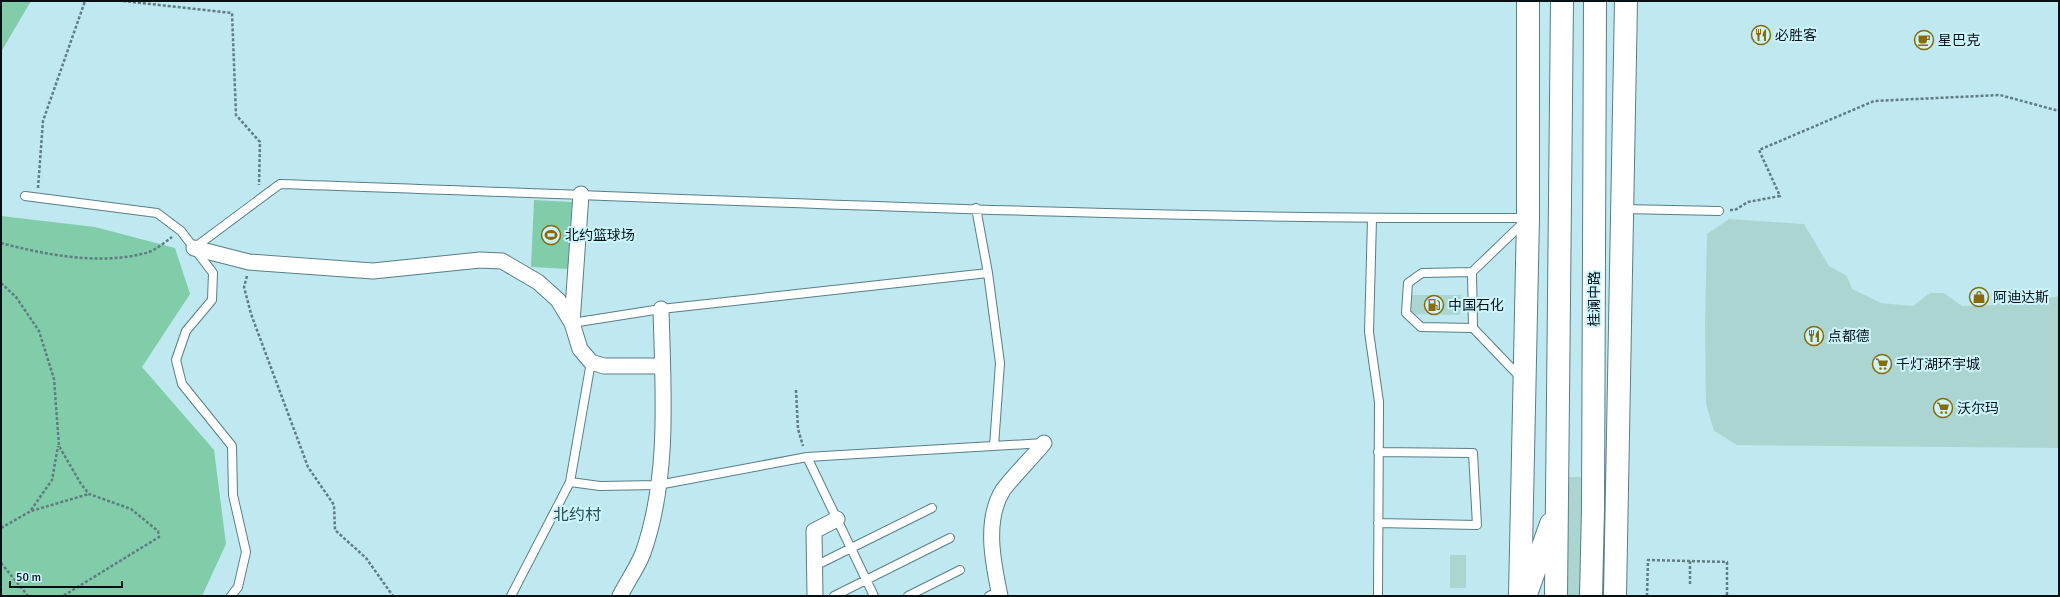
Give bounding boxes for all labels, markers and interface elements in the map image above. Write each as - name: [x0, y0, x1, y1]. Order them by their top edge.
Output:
- restaurant icon: 必胜客: [1750, 24, 1772, 46]
- place label: 必胜客: [1775, 27, 1817, 44]
- cafe icon: 星巴克: [1913, 29, 1935, 51]
- place label: 星巴克: [1938, 32, 1980, 49]
- sports icon: 北约篮球场: [540, 224, 562, 246]
- place label: 北约篮球场: [565, 227, 635, 244]
- street label: 桂澜中路: [1586, 271, 1603, 327]
- shop icon: 阿迪达斯: [1968, 286, 1990, 308]
- place label: 阿迪达斯: [1993, 289, 2049, 306]
- fuel station icon: 中国石化: [1423, 294, 1445, 316]
- place label: 中国石化: [1448, 297, 1504, 314]
- restaurant icon: 点都德: [1803, 325, 1825, 347]
- place label: 点都德: [1828, 328, 1870, 345]
- supermarket icon: 千灯湖环宇城: [1871, 353, 1893, 375]
- place label: 千灯湖环宇城: [1896, 356, 1980, 373]
- supermarket icon: 沃尔玛: [1932, 397, 1954, 419]
- place label: 沃尔玛: [1957, 400, 1999, 417]
- district label: 北约村: [553, 505, 601, 525]
- scale bar: [10, 563, 122, 589]
- text: 50 m: [16, 570, 41, 585]

